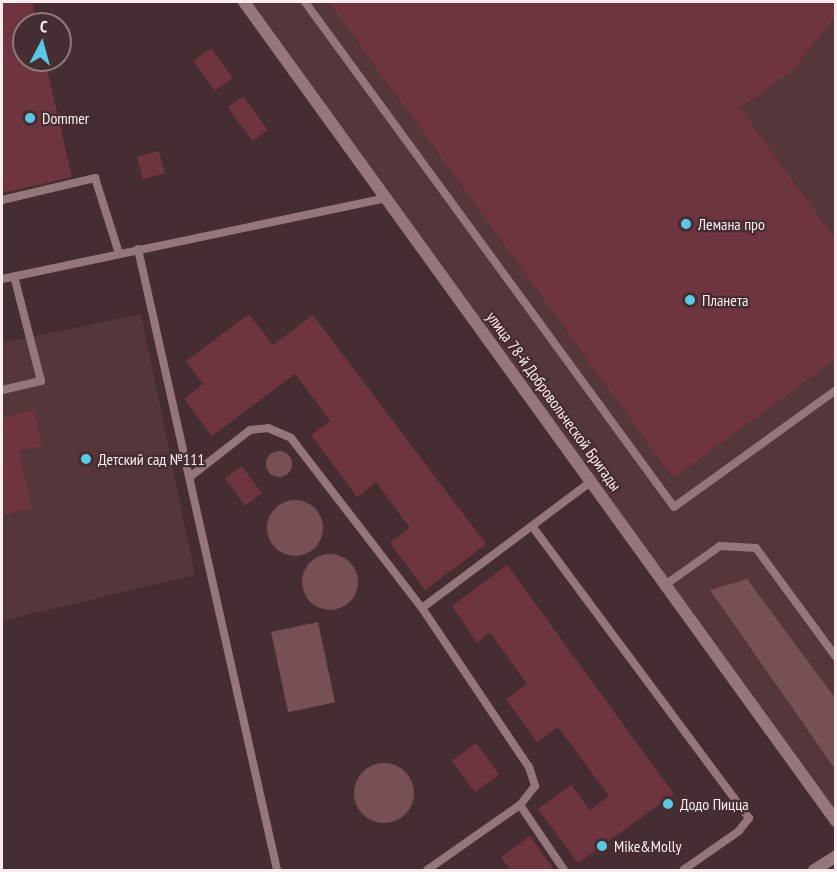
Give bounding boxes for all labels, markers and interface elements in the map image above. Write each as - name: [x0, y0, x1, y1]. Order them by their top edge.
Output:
- north arrow: [12, 12, 72, 72]
- text: С: [39, 16, 48, 36]
- place label: Dommer: [42, 108, 89, 128]
- marker: Dommer: [23, 111, 37, 125]
- place label: Лемана про: [698, 214, 765, 234]
- marker: Лемана про: [679, 217, 693, 231]
- place label: Планета: [702, 290, 748, 310]
- marker: Планета: [683, 293, 697, 307]
- street label: улица 78-й Добровольческой Бригады: [482, 308, 626, 494]
- place label: Детский сад №111: [98, 449, 205, 469]
- marker: Детский сад №111: [79, 452, 93, 466]
- place label: Додо Пицца: [680, 794, 749, 814]
- marker: Додо Пицца: [661, 797, 675, 811]
- place label: Mike&Molly: [614, 836, 681, 856]
- marker: Mike&Molly: [595, 839, 609, 853]

